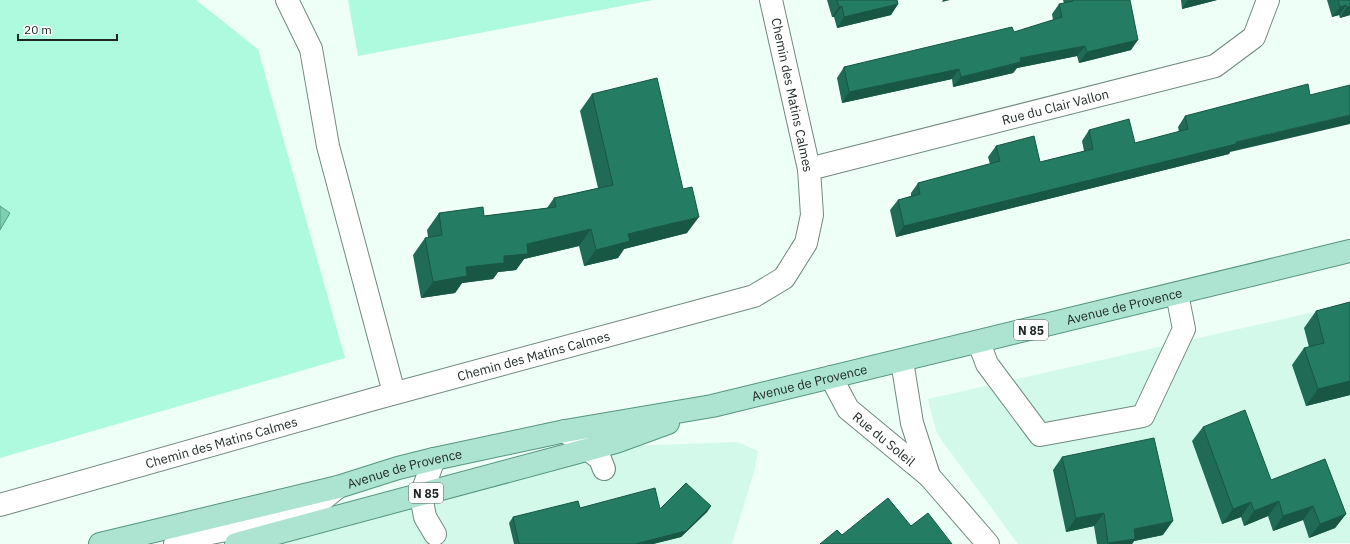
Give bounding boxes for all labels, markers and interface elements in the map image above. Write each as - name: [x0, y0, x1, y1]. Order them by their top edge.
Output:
- scale bar: [18, 16, 117, 42]
- street label: Chemin des Matins Calmes: [767, 16, 817, 174]
- text: 20 m: [24, 22, 52, 37]
- street label: Rue du Clair Vallon: [1000, 85, 1111, 128]
- street label: Avenue de Provence: [1065, 284, 1184, 328]
- road number: N 85: [1014, 320, 1048, 340]
- street label: Chemin des Matins Calmes: [455, 327, 612, 385]
- street label: Avenue de Provence: [750, 360, 869, 405]
- street label: Rue du Soleil: [849, 408, 919, 470]
- street label: Chemin des Matins Calmes: [143, 413, 299, 472]
- street label: Avenue de Provence: [345, 445, 464, 492]
- road number: N 85: [409, 483, 443, 503]

